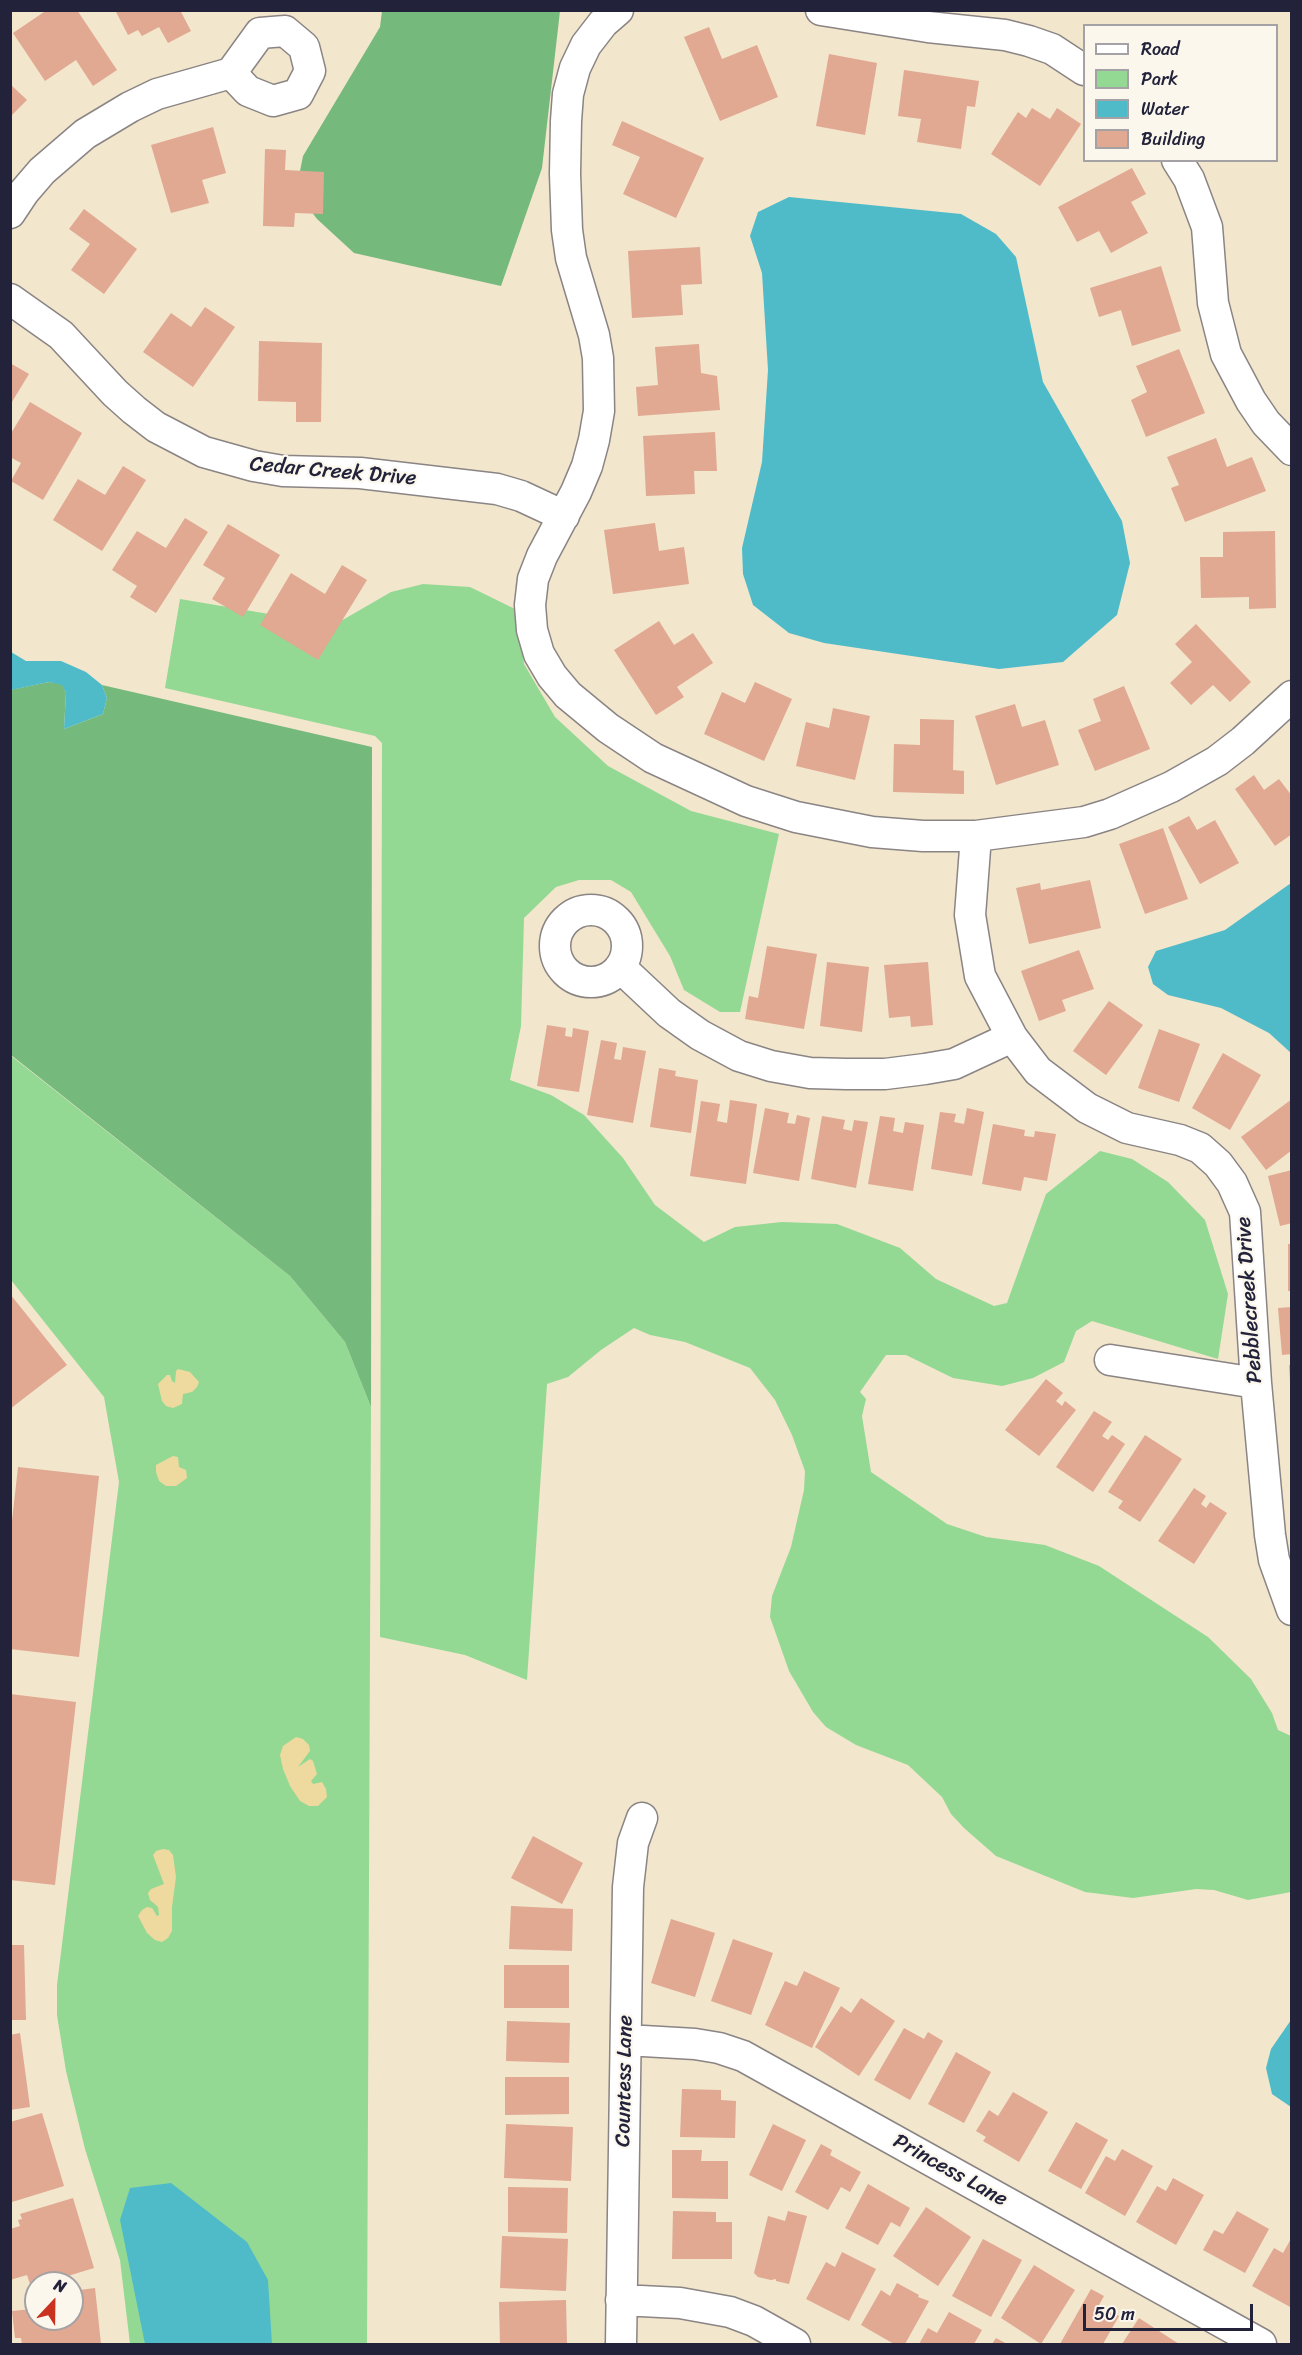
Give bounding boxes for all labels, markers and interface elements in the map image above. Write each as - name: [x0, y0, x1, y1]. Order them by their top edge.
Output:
- legend: [1083, 24, 1278, 162]
- text: Road: [1141, 33, 1180, 65]
- text: Park: [1141, 63, 1178, 95]
- text: Water: [1141, 93, 1188, 125]
- text: Building: [1141, 123, 1205, 155]
- street label: Cedar Creek Drive: [249, 452, 417, 492]
- street label: Pebblecreek Drive: [1232, 1216, 1268, 1384]
- street label: Countess Lane: [611, 2015, 639, 2147]
- street label: Princess Lane: [888, 2129, 1012, 2213]
- text: N: [50, 2270, 71, 2301]
- north arrow: [24, 2271, 84, 2331]
- scale bar: [1086, 2292, 1256, 2330]
- text: 50 m: [1094, 2298, 1135, 2330]

